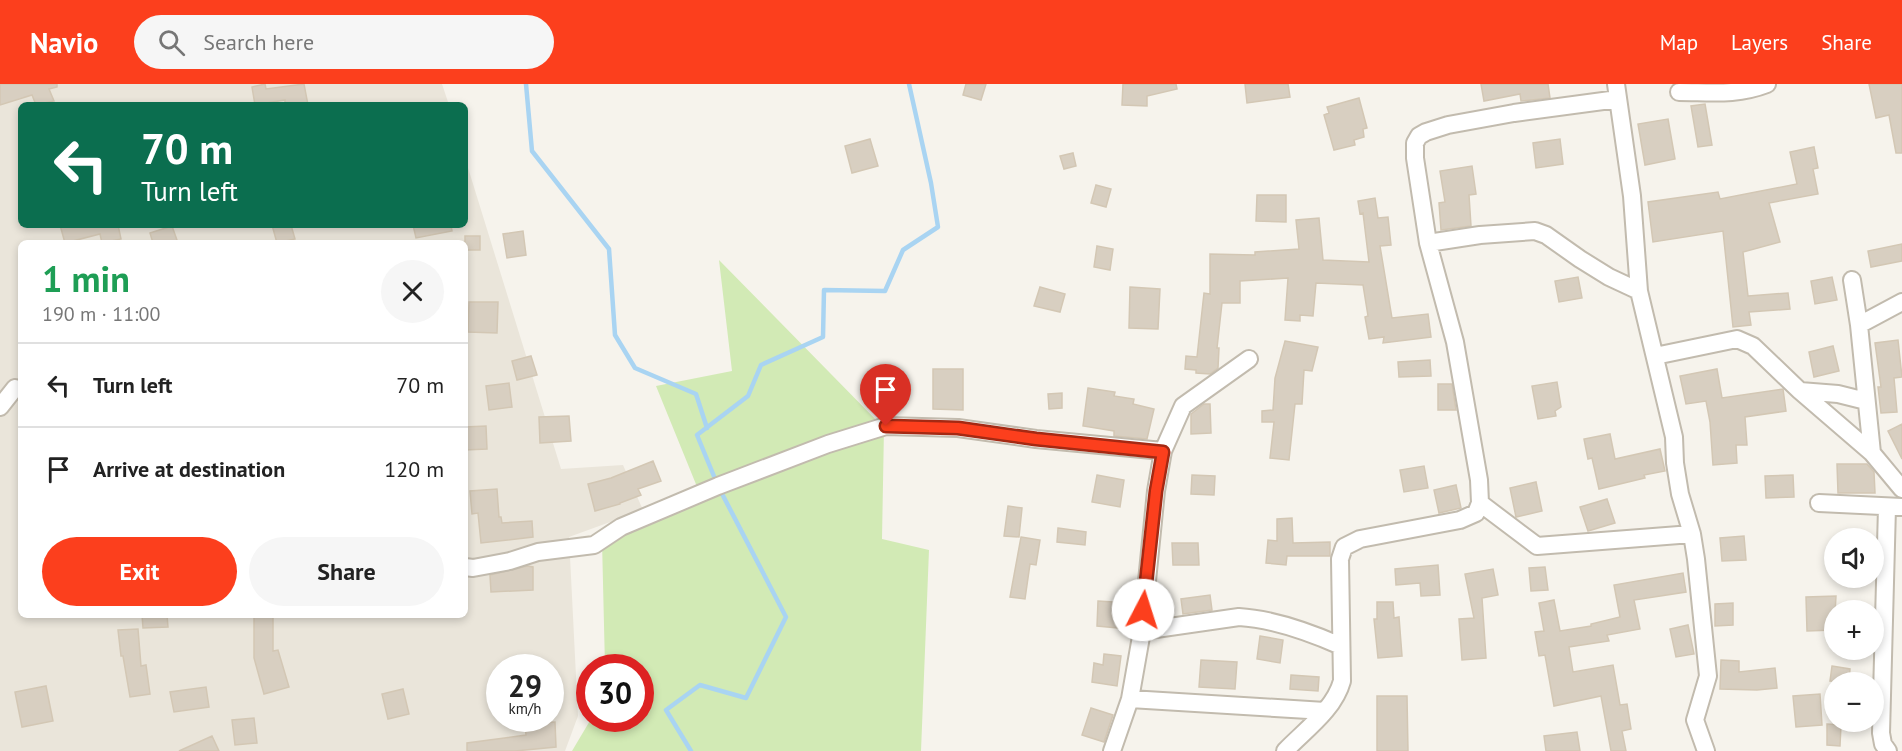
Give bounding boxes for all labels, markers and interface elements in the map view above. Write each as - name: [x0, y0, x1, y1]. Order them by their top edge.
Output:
- search box: [134, 15, 554, 69]
- text: Navio: [30, 24, 98, 61]
- icon: search: [155, 26, 188, 59]
- text: Search here: [203, 28, 314, 56]
- text: Map: [1660, 29, 1698, 56]
- text: Layers: [1731, 29, 1788, 56]
- text: Share: [1821, 29, 1872, 56]
- text: 70 m: [141, 121, 233, 176]
- icon: left: [42, 126, 120, 204]
- text: Turn left: [141, 174, 238, 208]
- text: 1 min: [42, 255, 130, 302]
- button: close: [381, 260, 444, 323]
- text: 190 m · 11:00: [42, 301, 160, 327]
- pin: [860, 364, 911, 426]
- icon: left: [42, 369, 75, 402]
- text: Turn left: [93, 371, 173, 399]
- text: 70 m: [396, 371, 444, 399]
- icon: arrive: [869, 373, 902, 406]
- icon: arrive: [42, 453, 75, 486]
- text: Arrive at destination: [93, 455, 285, 483]
- text: 120 m: [384, 455, 444, 483]
- map controls: [1824, 528, 1884, 732]
- button: sound: [1824, 528, 1884, 588]
- button: Exit: [42, 537, 237, 606]
- button: Share: [249, 537, 444, 606]
- position arrow: [1111, 578, 1175, 642]
- button: +: [1824, 600, 1884, 660]
- speed limit sign: 30: [576, 654, 654, 732]
- text: 29: [508, 666, 542, 705]
- button: −: [1824, 672, 1884, 732]
- text: km/h: [509, 699, 541, 718]

